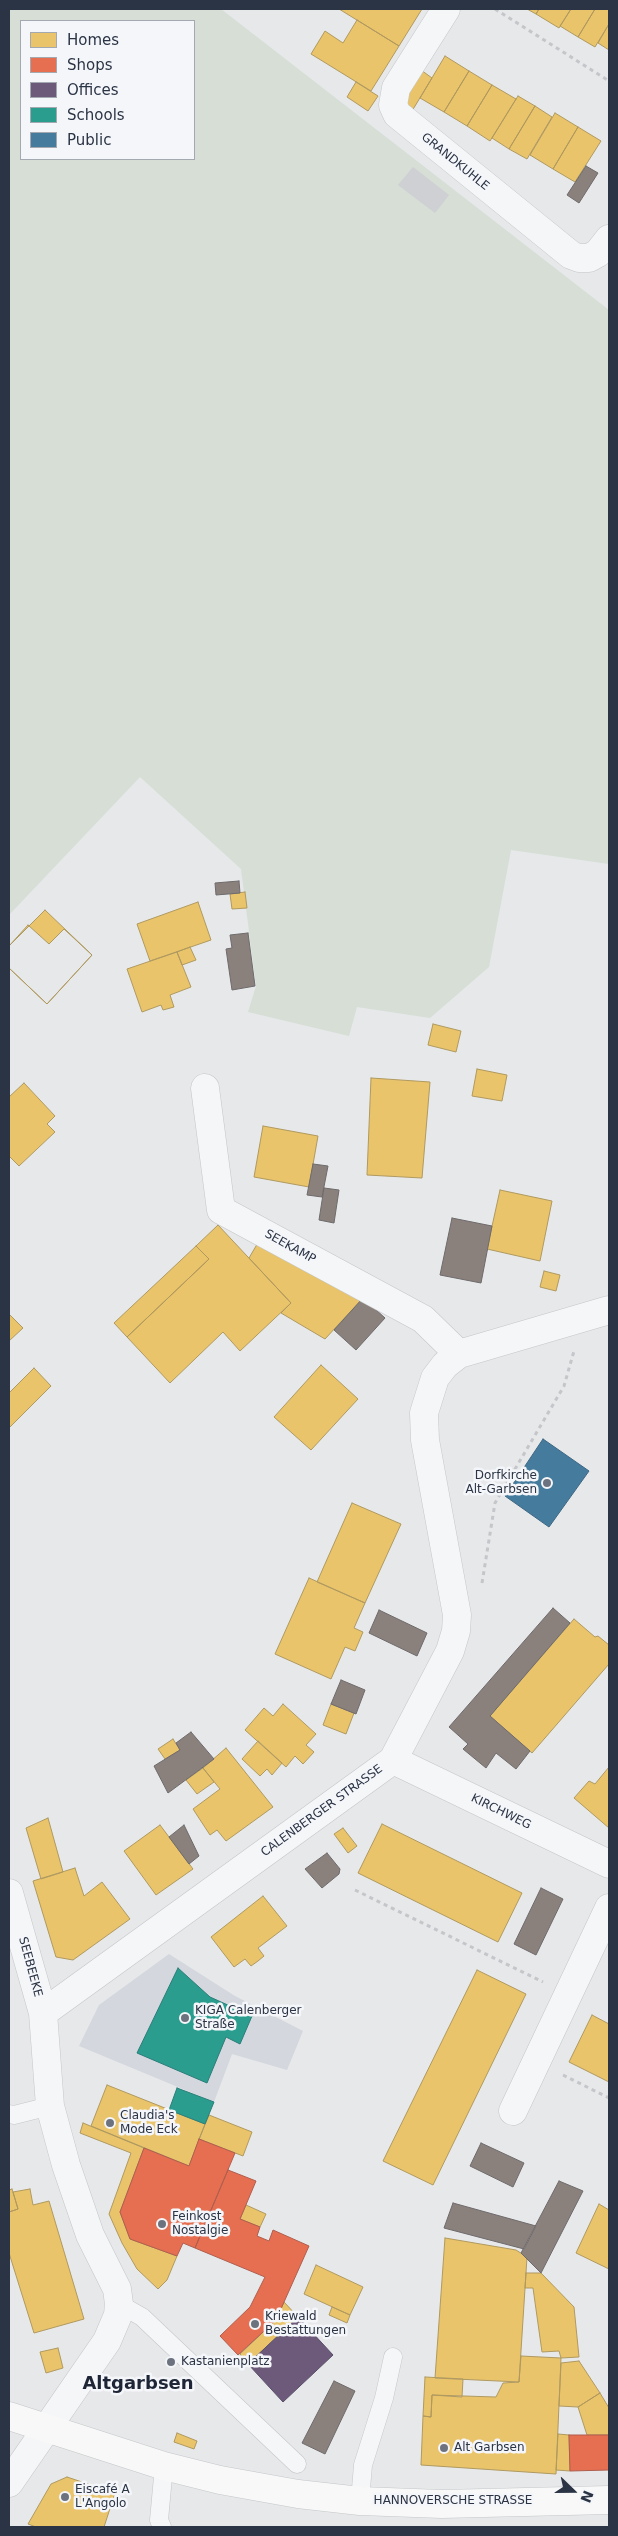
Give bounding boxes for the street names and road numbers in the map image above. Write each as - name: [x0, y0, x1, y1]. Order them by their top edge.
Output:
- street label: GRANDKUHLE: [418, 130, 492, 194]
- street label: SEEKAMP: [262, 1227, 318, 1267]
- street label: CALENBERGER STRASSE: [258, 1762, 386, 1860]
- street label: KIRCHWEG: [468, 1791, 534, 1833]
- street label: SEEBEEKE: [15, 1935, 45, 1999]
- street label: HANNOVERSCHE STRASSE: [374, 2494, 532, 2508]

